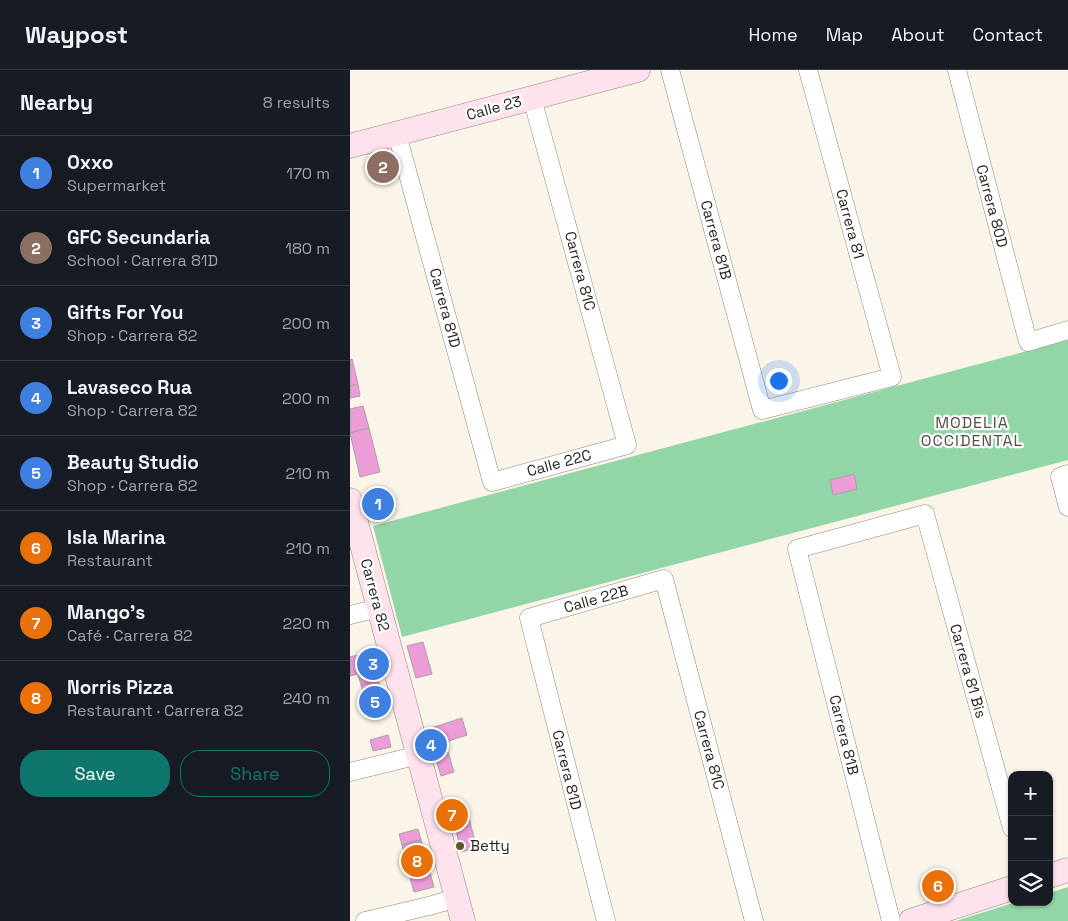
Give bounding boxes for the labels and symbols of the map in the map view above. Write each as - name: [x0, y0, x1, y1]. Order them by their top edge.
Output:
- street label: Calle 23: [464, 91, 524, 124]
- pin: 2: [367, 148, 399, 186]
- street label: Carrera 80D: [972, 162, 1013, 249]
- street label: Carrera 81: [832, 187, 869, 261]
- street label: Carrera 81B: [697, 198, 736, 282]
- street label: Carrera 81C: [561, 229, 600, 313]
- street label: Carrera 81D: [426, 266, 465, 350]
- your location: [766, 368, 792, 394]
- district label: MODELIA OCCIDENTAL: [921, 412, 1023, 451]
- street label: Calle 22C: [525, 445, 593, 480]
- pin: 1: [362, 485, 394, 523]
- street label: Carrera 82: [357, 556, 394, 633]
- street label: Calle 22B: [561, 580, 630, 617]
- street label: Carrera 81 Bis: [946, 622, 991, 720]
- pin: 3: [357, 645, 389, 683]
- pin: 5: [359, 683, 391, 721]
- street label: Carrera 81B: [825, 693, 864, 777]
- street label: Carrera 81C: [690, 708, 729, 792]
- pin: 4: [415, 726, 447, 764]
- street label: Carrera 81D: [548, 728, 587, 812]
- pin: 7: [436, 796, 468, 834]
- place label: Betty: [470, 836, 510, 855]
- marker: Betty: [454, 840, 466, 852]
- pin: 8: [401, 842, 433, 880]
- pin: 6: [922, 867, 954, 905]

